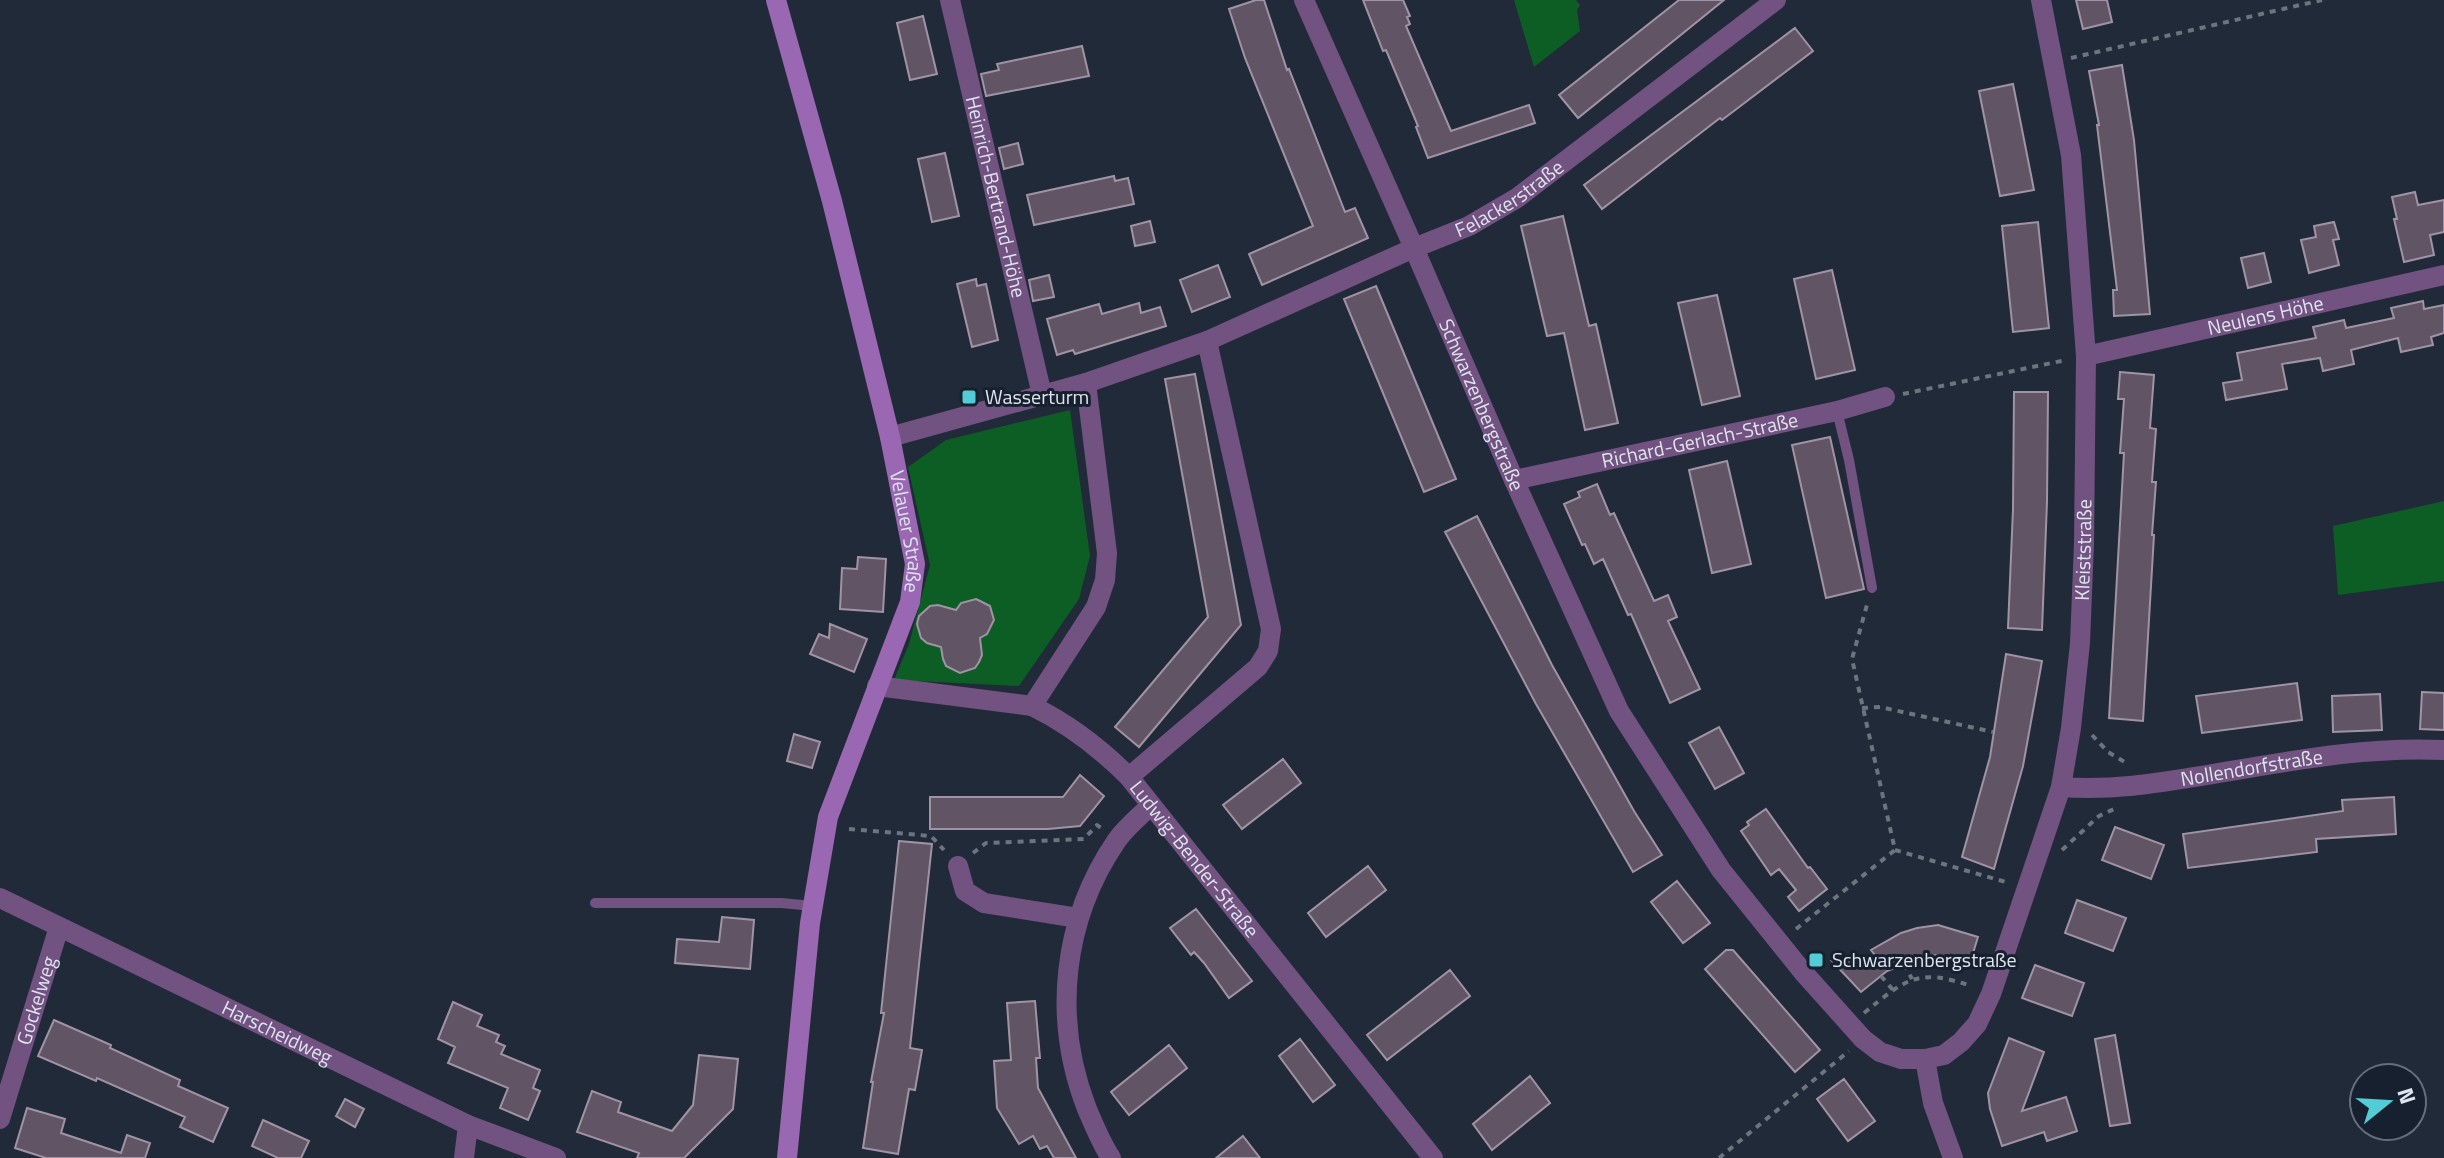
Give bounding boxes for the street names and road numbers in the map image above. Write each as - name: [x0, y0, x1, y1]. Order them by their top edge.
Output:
- street label: Heinrich-Bertrand-Höhe: [958, 93, 1035, 301]
- street label: Felackerstraße: [1450, 152, 1570, 245]
- street label: Neulens Höhe: [2204, 287, 2326, 343]
- street label: Schwarzenbergstraße: [1431, 314, 1533, 496]
- street label: Richard-Gerlach-Straße: [1599, 404, 1801, 476]
- street label: Velauer Straße: [882, 468, 931, 595]
- street label: Kleiststraße: [2066, 499, 2099, 601]
- street label: Nollendorfstraße: [2178, 741, 2325, 794]
- street label: Ludwig-Bender-Straße: [1122, 773, 1267, 944]
- street label: Gockelweg: [8, 952, 64, 1048]
- street label: Harscheidweg: [217, 992, 338, 1072]

